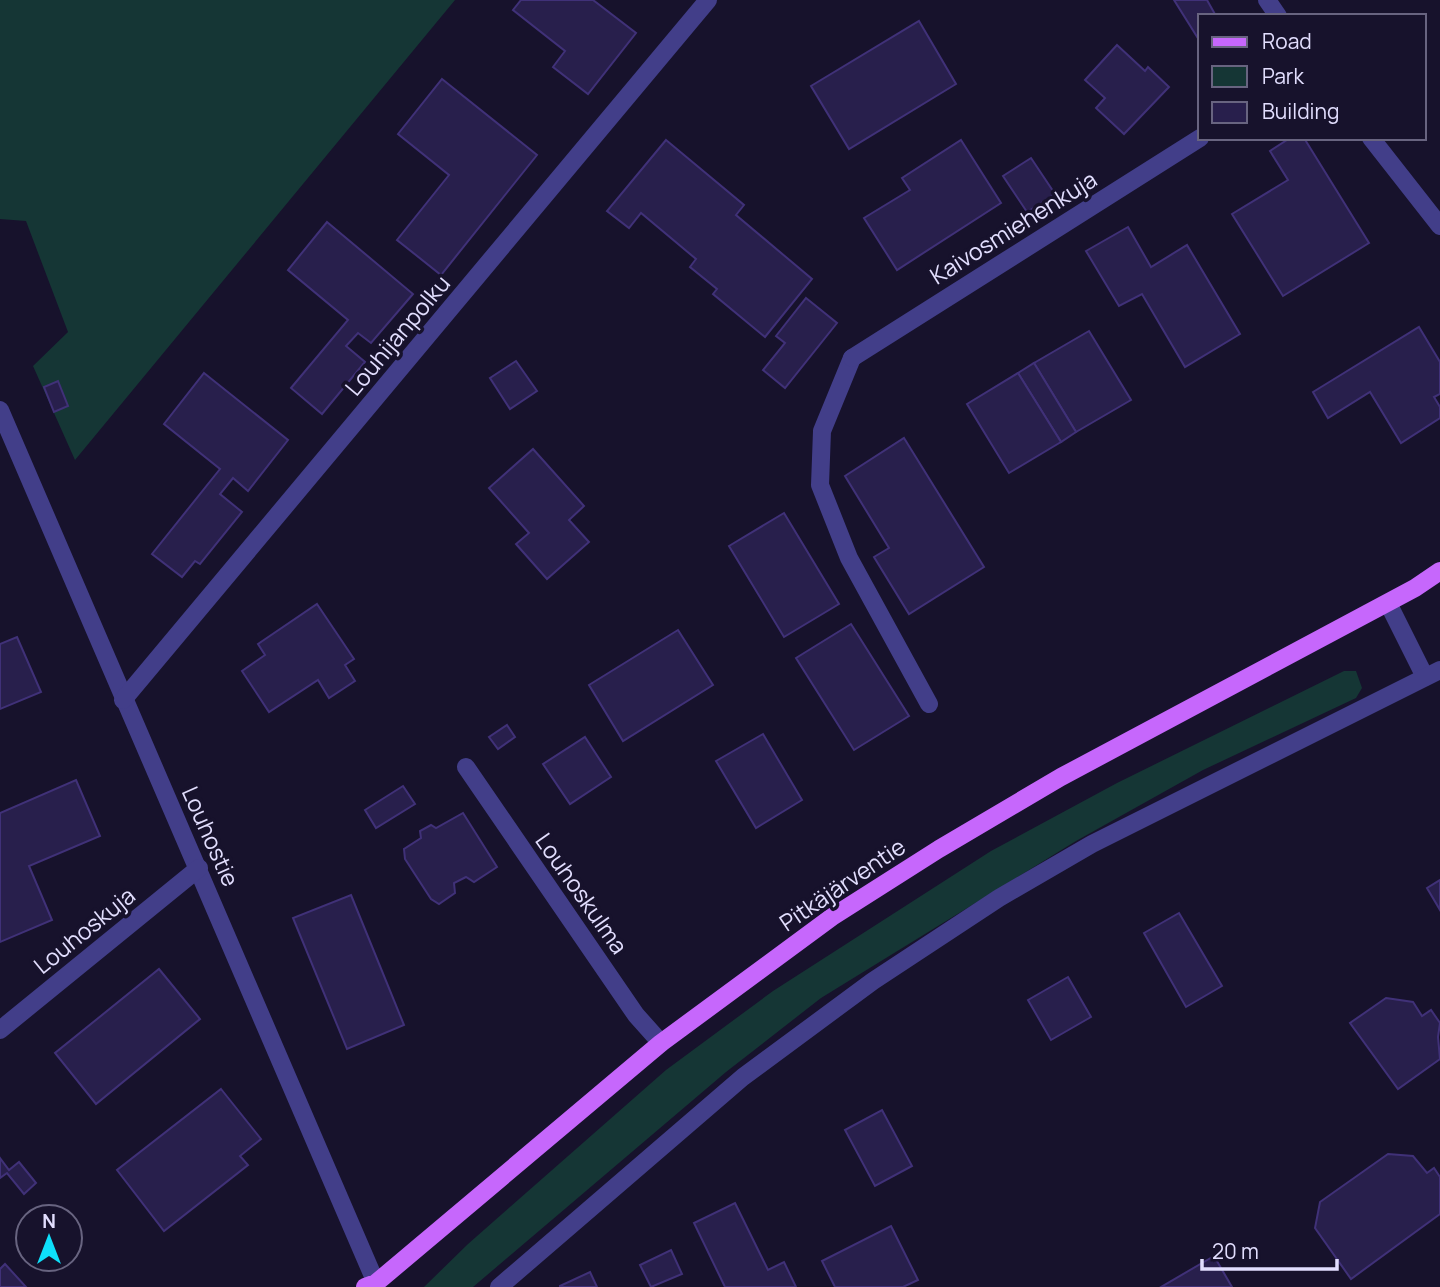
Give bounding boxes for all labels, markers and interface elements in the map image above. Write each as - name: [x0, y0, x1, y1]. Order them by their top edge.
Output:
- legend: [1198, 14, 1426, 140]
- text: Road: [1262, 27, 1312, 55]
- text: Park: [1262, 62, 1304, 90]
- text: Building: [1262, 97, 1339, 125]
- street label: Kaivosmiehenkuja: [924, 163, 1102, 291]
- street label: Louhijanpolku: [337, 268, 457, 402]
- street label: Louhostie: [175, 781, 247, 891]
- street label: Louhoskulma: [528, 826, 636, 960]
- street label: Pitkäjärventie: [773, 830, 911, 938]
- street label: Louhoskuja: [27, 879, 141, 981]
- north arrow: [14, 1203, 84, 1273]
- text: N: [42, 1208, 56, 1234]
- scale bar: [1202, 1228, 1337, 1272]
- text: 20 m: [1212, 1237, 1259, 1265]

